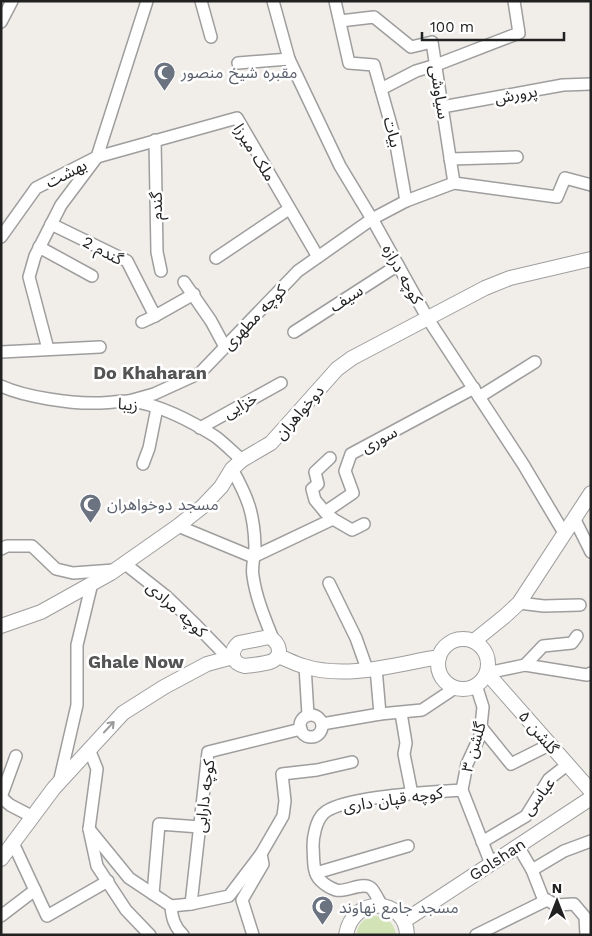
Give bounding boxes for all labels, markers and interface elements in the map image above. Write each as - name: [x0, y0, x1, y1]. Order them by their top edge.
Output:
- scale bar: [422, 10, 564, 42]
- text: 100 m: [430, 18, 474, 36]
- mosque icon: مقبره شیخ منصور: [153, 60, 177, 91]
- place label: مقبره شیخ منصور: [180, 63, 297, 85]
- street label: سیاوشی: [426, 64, 453, 121]
- street label: پرورش: [493, 81, 539, 109]
- street label: بیات: [380, 115, 405, 149]
- street label: ملک میرزا: [229, 120, 280, 185]
- street label: بهشت: [43, 155, 90, 192]
- street label: گندم: [147, 191, 169, 220]
- street label: گندم 2: [78, 232, 127, 272]
- street label: کوچه درازه: [377, 241, 427, 308]
- street label: کوچه مطهری: [219, 281, 291, 355]
- street label: سیف: [326, 281, 367, 316]
- district label: Do Khaharan: [93, 362, 207, 383]
- street label: دوخواهران: [271, 381, 328, 443]
- street label: خزایی: [220, 388, 260, 422]
- street label: زیبا: [117, 394, 139, 415]
- street label: سوری: [358, 422, 401, 457]
- mosque icon: مسجد دوخواهران: [79, 492, 103, 523]
- place label: مسجد دوخواهران: [107, 495, 219, 514]
- street label: کوچه مرادی: [142, 577, 211, 642]
- district label: Ghale Now: [88, 651, 185, 672]
- street label: گلشن ۵: [515, 707, 563, 758]
- street label: گلشن ۳: [457, 719, 490, 774]
- one-way arrow: [104, 720, 115, 733]
- street label: کوچه دارابی: [191, 758, 219, 834]
- street label: عباسی: [518, 774, 559, 819]
- street label: کوچه قپان داری: [342, 783, 445, 817]
- street label: Golshan: [466, 834, 529, 885]
- north arrow: [532, 876, 582, 926]
- text: N: [552, 880, 562, 896]
- mosque icon: مسجد جامع نهاوند: [311, 895, 335, 926]
- place label: مسجد جامع نهاوند: [339, 898, 459, 920]

